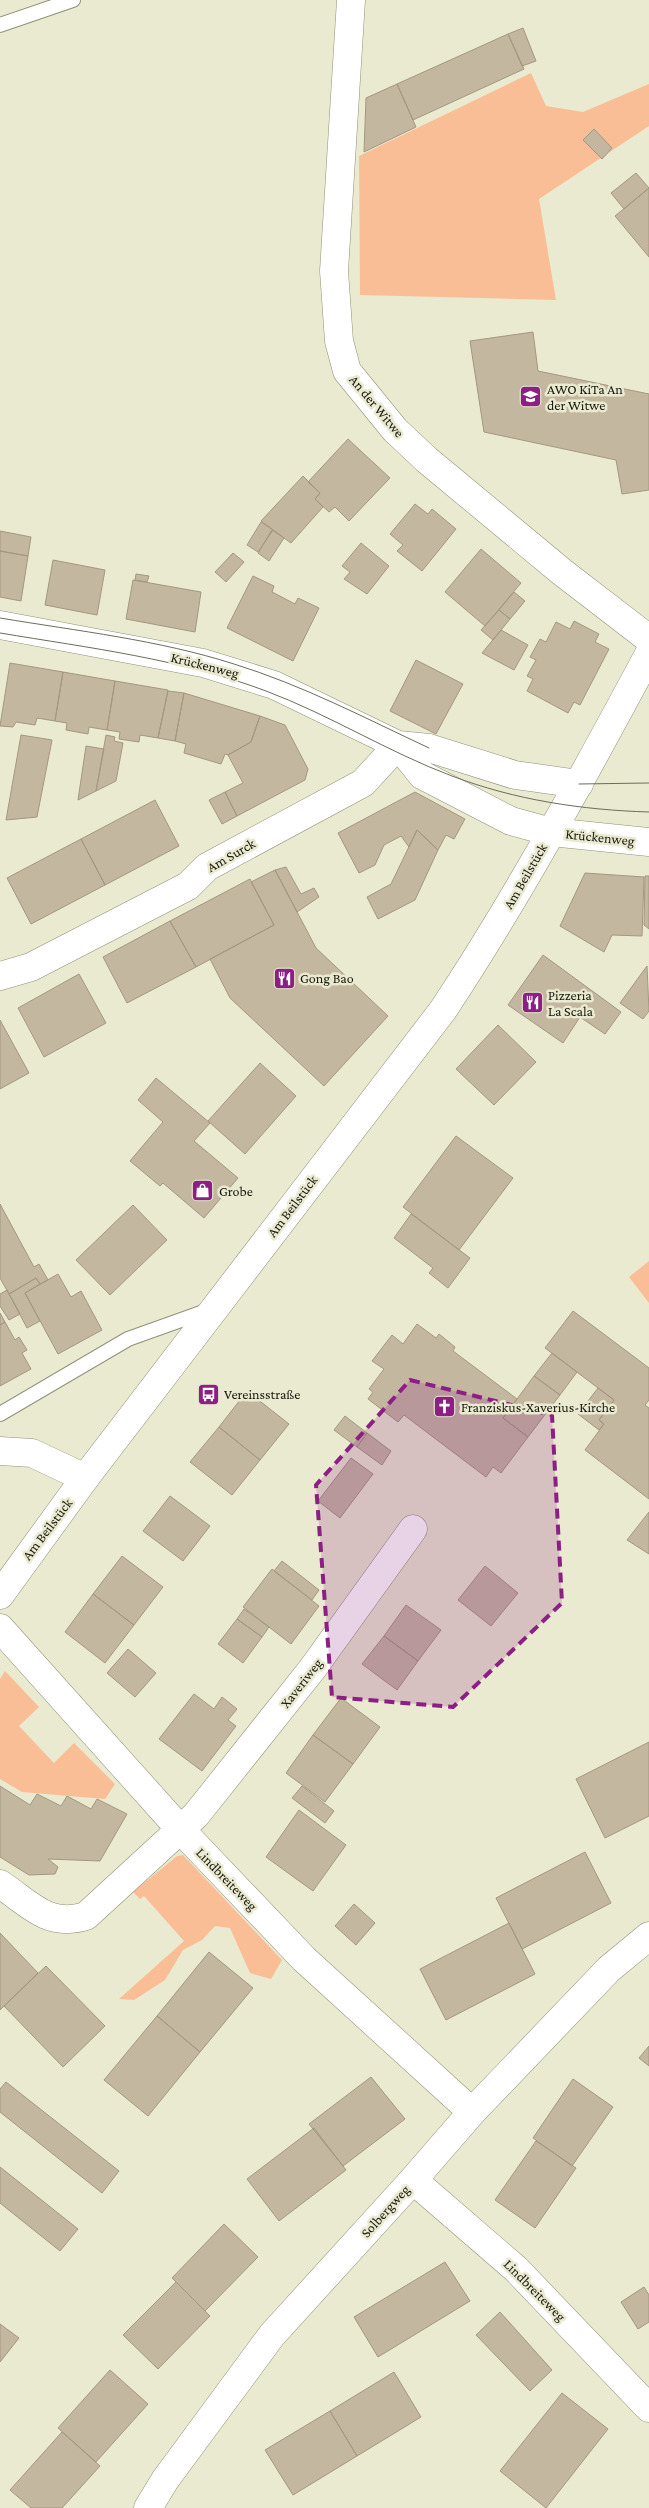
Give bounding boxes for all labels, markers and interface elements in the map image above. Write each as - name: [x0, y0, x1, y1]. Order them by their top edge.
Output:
- street label: An der Witwe: [346, 372, 408, 440]
- place label: AWO KiTa An der Witwe: [547, 381, 623, 413]
- school or university icon: AWO KiTa An der Witwe: [519, 385, 543, 409]
- street label: Krückenweg: [169, 649, 241, 681]
- street label: Krückenweg: [565, 825, 636, 849]
- street label: Am Surck: [204, 835, 258, 875]
- street label: Am Beilstück: [500, 840, 550, 912]
- restaurant icon: Gong Bao: [272, 966, 296, 990]
- place label: Gong Bao: [300, 970, 354, 986]
- place label: Pizzeria La Scala: [548, 987, 594, 1019]
- restaurant icon: Pizzeria La Scala: [520, 991, 544, 1015]
- street label: Am Beilstück: [264, 1172, 321, 1240]
- shop icon: Grobe: [191, 1179, 215, 1203]
- place label: Grobe: [219, 1183, 253, 1199]
- bus stop icon: Vereinsstraße: [196, 1382, 220, 1406]
- place label: Vereinsstraße: [224, 1386, 300, 1402]
- church icon: Franziskus-Xaverius-Kirche: [433, 1395, 457, 1419]
- place label: Franziskus-Xaverius-Kirche: [461, 1399, 615, 1415]
- street label: Am Beilstück: [19, 1495, 76, 1563]
- street label: Xaveriweg: [277, 1655, 325, 1711]
- street label: Lindbreiteweg: [193, 1844, 261, 1914]
- street label: Solbergweg: [357, 2181, 413, 2241]
- street label: Lindbreiteweg: [501, 2256, 569, 2324]

